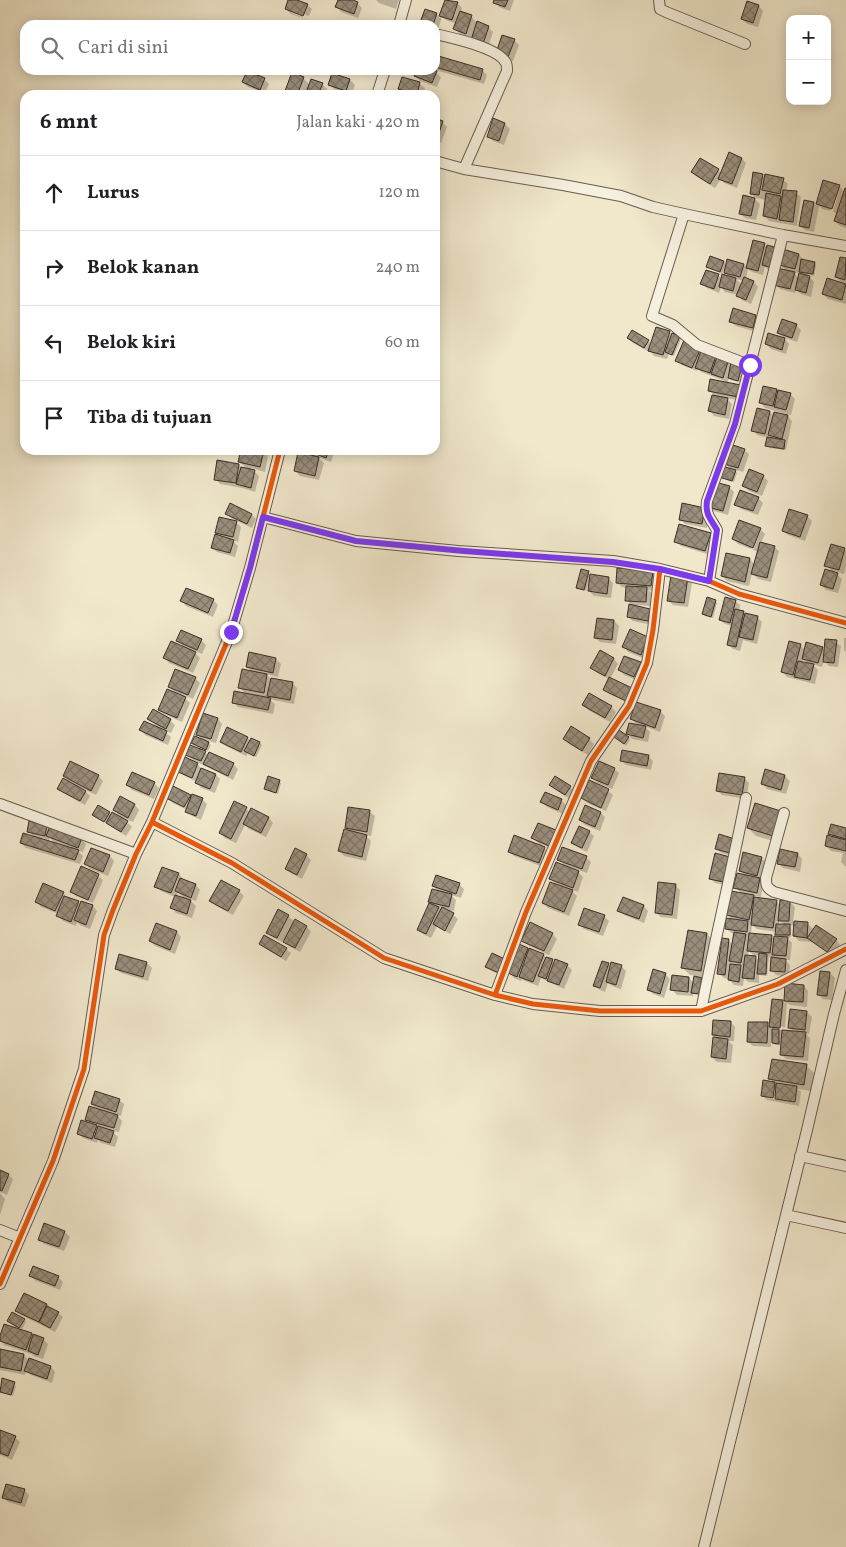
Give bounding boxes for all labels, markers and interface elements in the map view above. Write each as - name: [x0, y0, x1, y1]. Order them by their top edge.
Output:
- map controls: [786, 15, 831, 105]
- button: +: [786, 15, 831, 60]
- search box: [20, 20, 440, 75]
- icon: search: [38, 34, 66, 62]
- text: Cari di sini: [78, 35, 169, 61]
- button: −: [786, 60, 831, 105]
- text: 6 mnt: [40, 108, 98, 137]
- text: Jalan kaki · 420 m: [297, 112, 420, 134]
- icon: ahead: [40, 179, 68, 207]
- text: Lurus: [87, 180, 139, 206]
- text: 120 m: [378, 182, 420, 204]
- icon: right: [40, 254, 68, 282]
- text: Belok kanan: [87, 255, 199, 281]
- text: 240 m: [376, 257, 420, 279]
- icon: left: [40, 329, 68, 357]
- text: Belok kiri: [87, 330, 176, 356]
- text: 60 m: [385, 332, 420, 354]
- route start: [739, 354, 762, 377]
- icon: arrive: [40, 404, 68, 432]
- text: Tiba di tujuan: [87, 405, 212, 431]
- route end: [220, 621, 243, 644]

